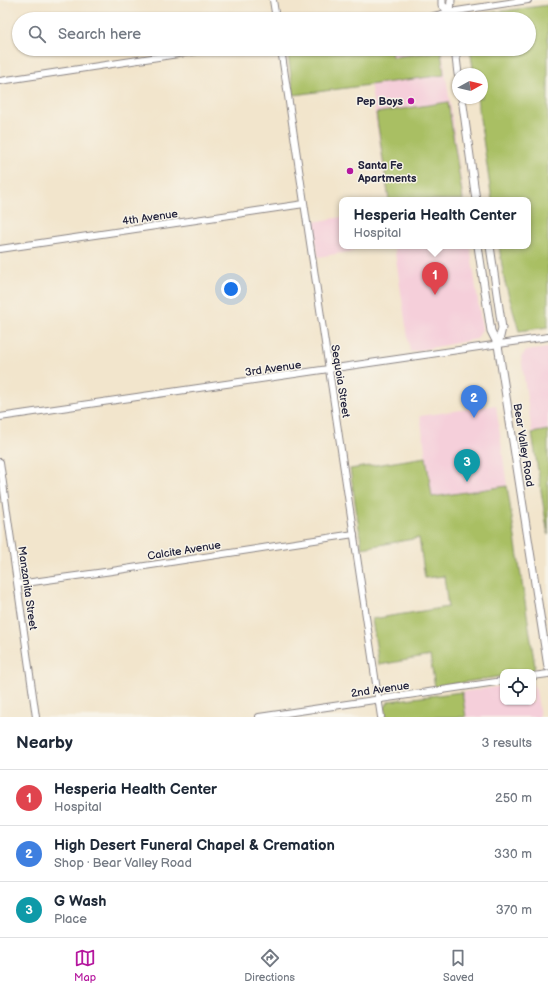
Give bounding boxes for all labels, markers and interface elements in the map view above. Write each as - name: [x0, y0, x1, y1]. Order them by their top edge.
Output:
- search box: [12, 12, 536, 56]
- icon: search: [26, 23, 48, 45]
- text: Search here: [58, 25, 141, 44]
- north arrow: [452, 68, 488, 104]
- place label: Pep Boys: [357, 95, 404, 108]
- marker: Pep Boys: [406, 96, 416, 106]
- place label: Santa Fe Apartments: [357, 159, 417, 185]
- marker: Santa Fe Apartments: [345, 166, 355, 176]
- popup: [339, 197, 531, 249]
- text: Hesperia Health Center: [353, 206, 517, 225]
- street label: 4th Avenue: [121, 207, 179, 228]
- text: Hospital: [353, 225, 401, 241]
- pin: 1: [422, 262, 448, 295]
- your location: [221, 279, 241, 299]
- street label: Sequoia Street: [328, 344, 353, 419]
- street label: 3rd Avenue: [244, 358, 303, 379]
- pin: 2: [461, 385, 487, 418]
- street label: Bear Valley Road: [511, 403, 537, 488]
- pin: 3: [454, 449, 480, 482]
- street label: Calcite Avenue: [146, 538, 222, 563]
- street label: Manzanita Street: [15, 545, 40, 631]
- map controls: [500, 669, 536, 705]
- button: locate: [500, 669, 536, 705]
- street label: 2nd Avenue: [350, 679, 411, 700]
- text: Nearby: [16, 733, 73, 753]
- text: 3 results: [481, 735, 532, 751]
- text: Hesperia Health Center: [54, 780, 217, 799]
- text: 1: [26, 790, 32, 806]
- text: 250 m: [495, 790, 532, 806]
- text: Hospital: [54, 799, 102, 815]
- text: High Desert Funeral Chapel & Cremation: [54, 836, 335, 855]
- text: 2: [25, 846, 33, 862]
- text: 330 m: [494, 846, 532, 862]
- text: Shop · Bear Valley Road: [54, 855, 192, 871]
- text: G Wash: [54, 892, 106, 911]
- text: 3: [25, 902, 33, 918]
- text: 370 m: [496, 902, 532, 918]
- text: Place: [54, 911, 87, 927]
- tab: Map: [74, 947, 96, 984]
- tab: Directions: [244, 947, 295, 984]
- tab: Saved: [443, 947, 474, 984]

